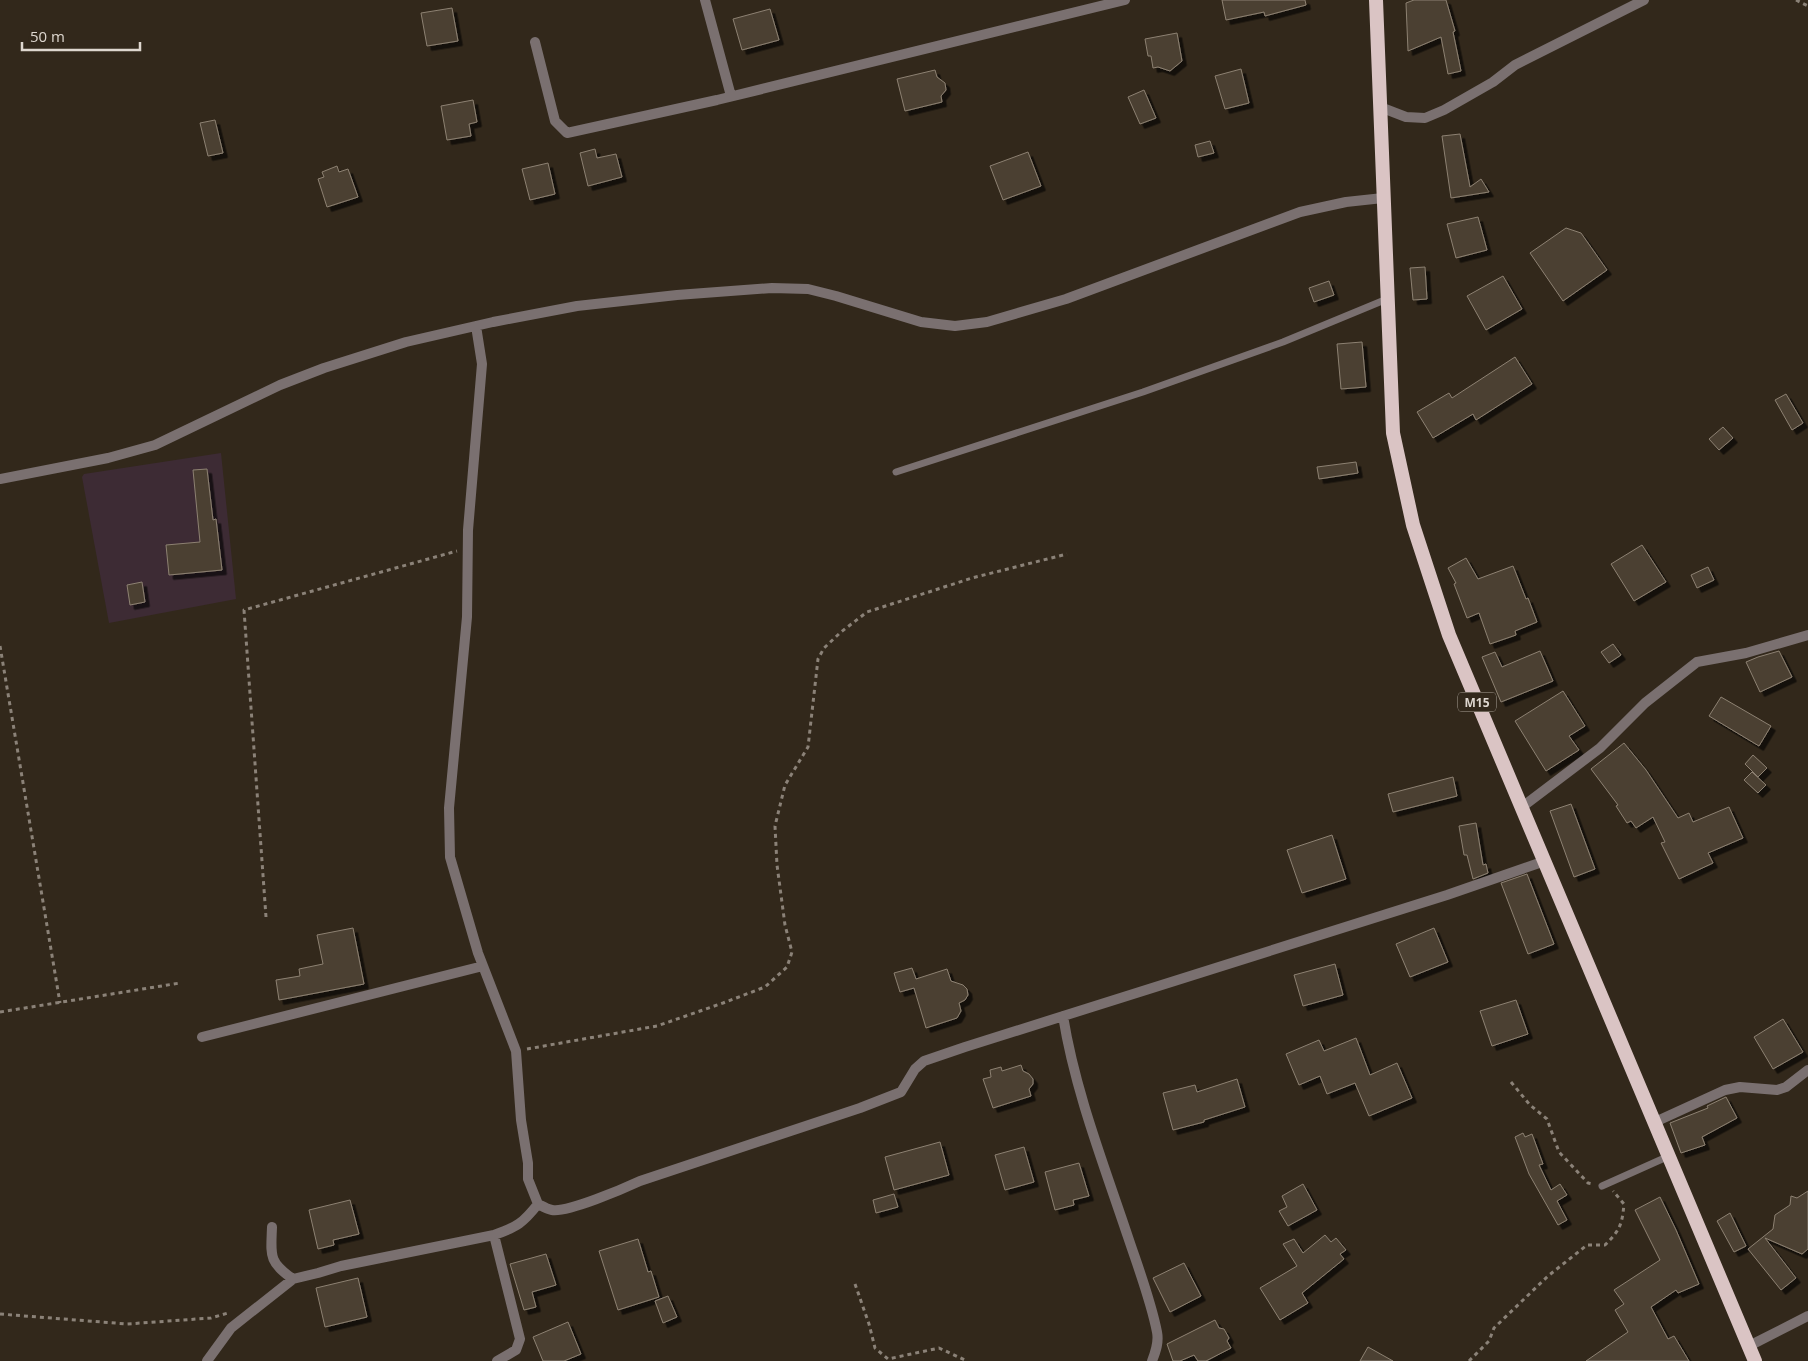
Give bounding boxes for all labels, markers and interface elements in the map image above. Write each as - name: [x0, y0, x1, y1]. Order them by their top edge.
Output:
- scale bar: [22, 20, 140, 52]
- text: 50 m: [30, 26, 65, 46]
- road number: M15: [1458, 692, 1496, 712]

